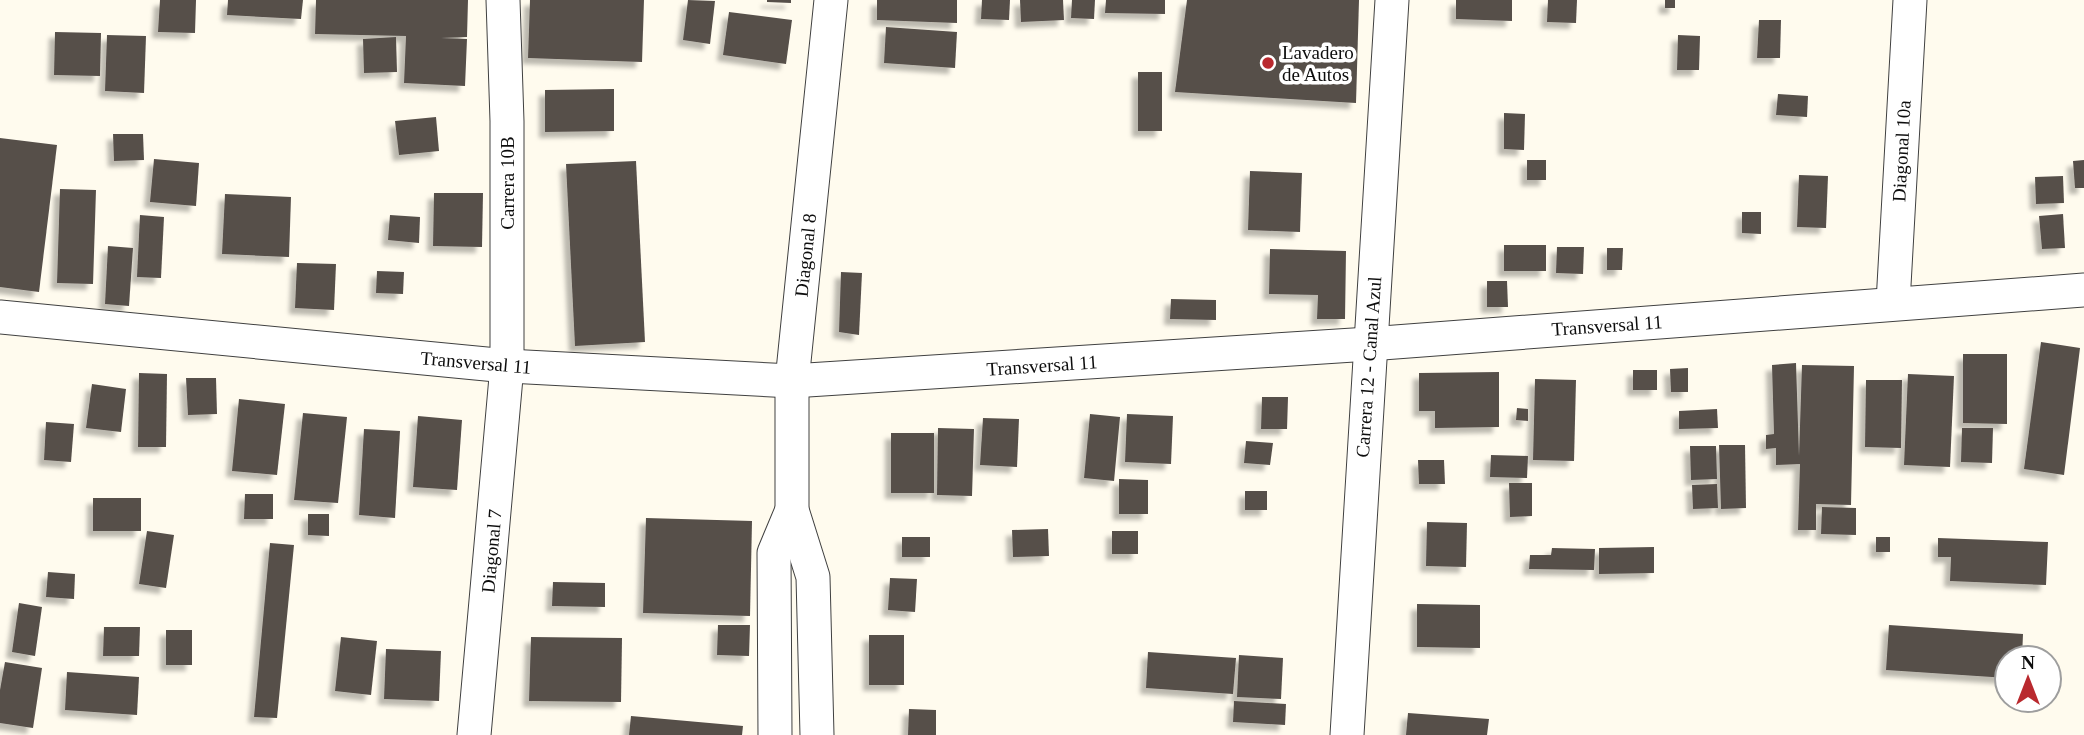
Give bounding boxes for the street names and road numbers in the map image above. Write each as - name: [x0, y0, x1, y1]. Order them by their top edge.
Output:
- street label: Diagonal 10a: [1888, 99, 1915, 202]
- street label: Carrera 10B: [497, 136, 518, 230]
- street label: Diagonal 8: [791, 212, 820, 298]
- street label: Carrera 12 - Canal Azul: [1352, 276, 1385, 458]
- street label: Transversal 11: [1551, 311, 1663, 340]
- street label: Transversal 11: [420, 347, 532, 378]
- street label: Transversal 11: [986, 351, 1098, 380]
- street label: Diagonal 7: [477, 508, 506, 594]

